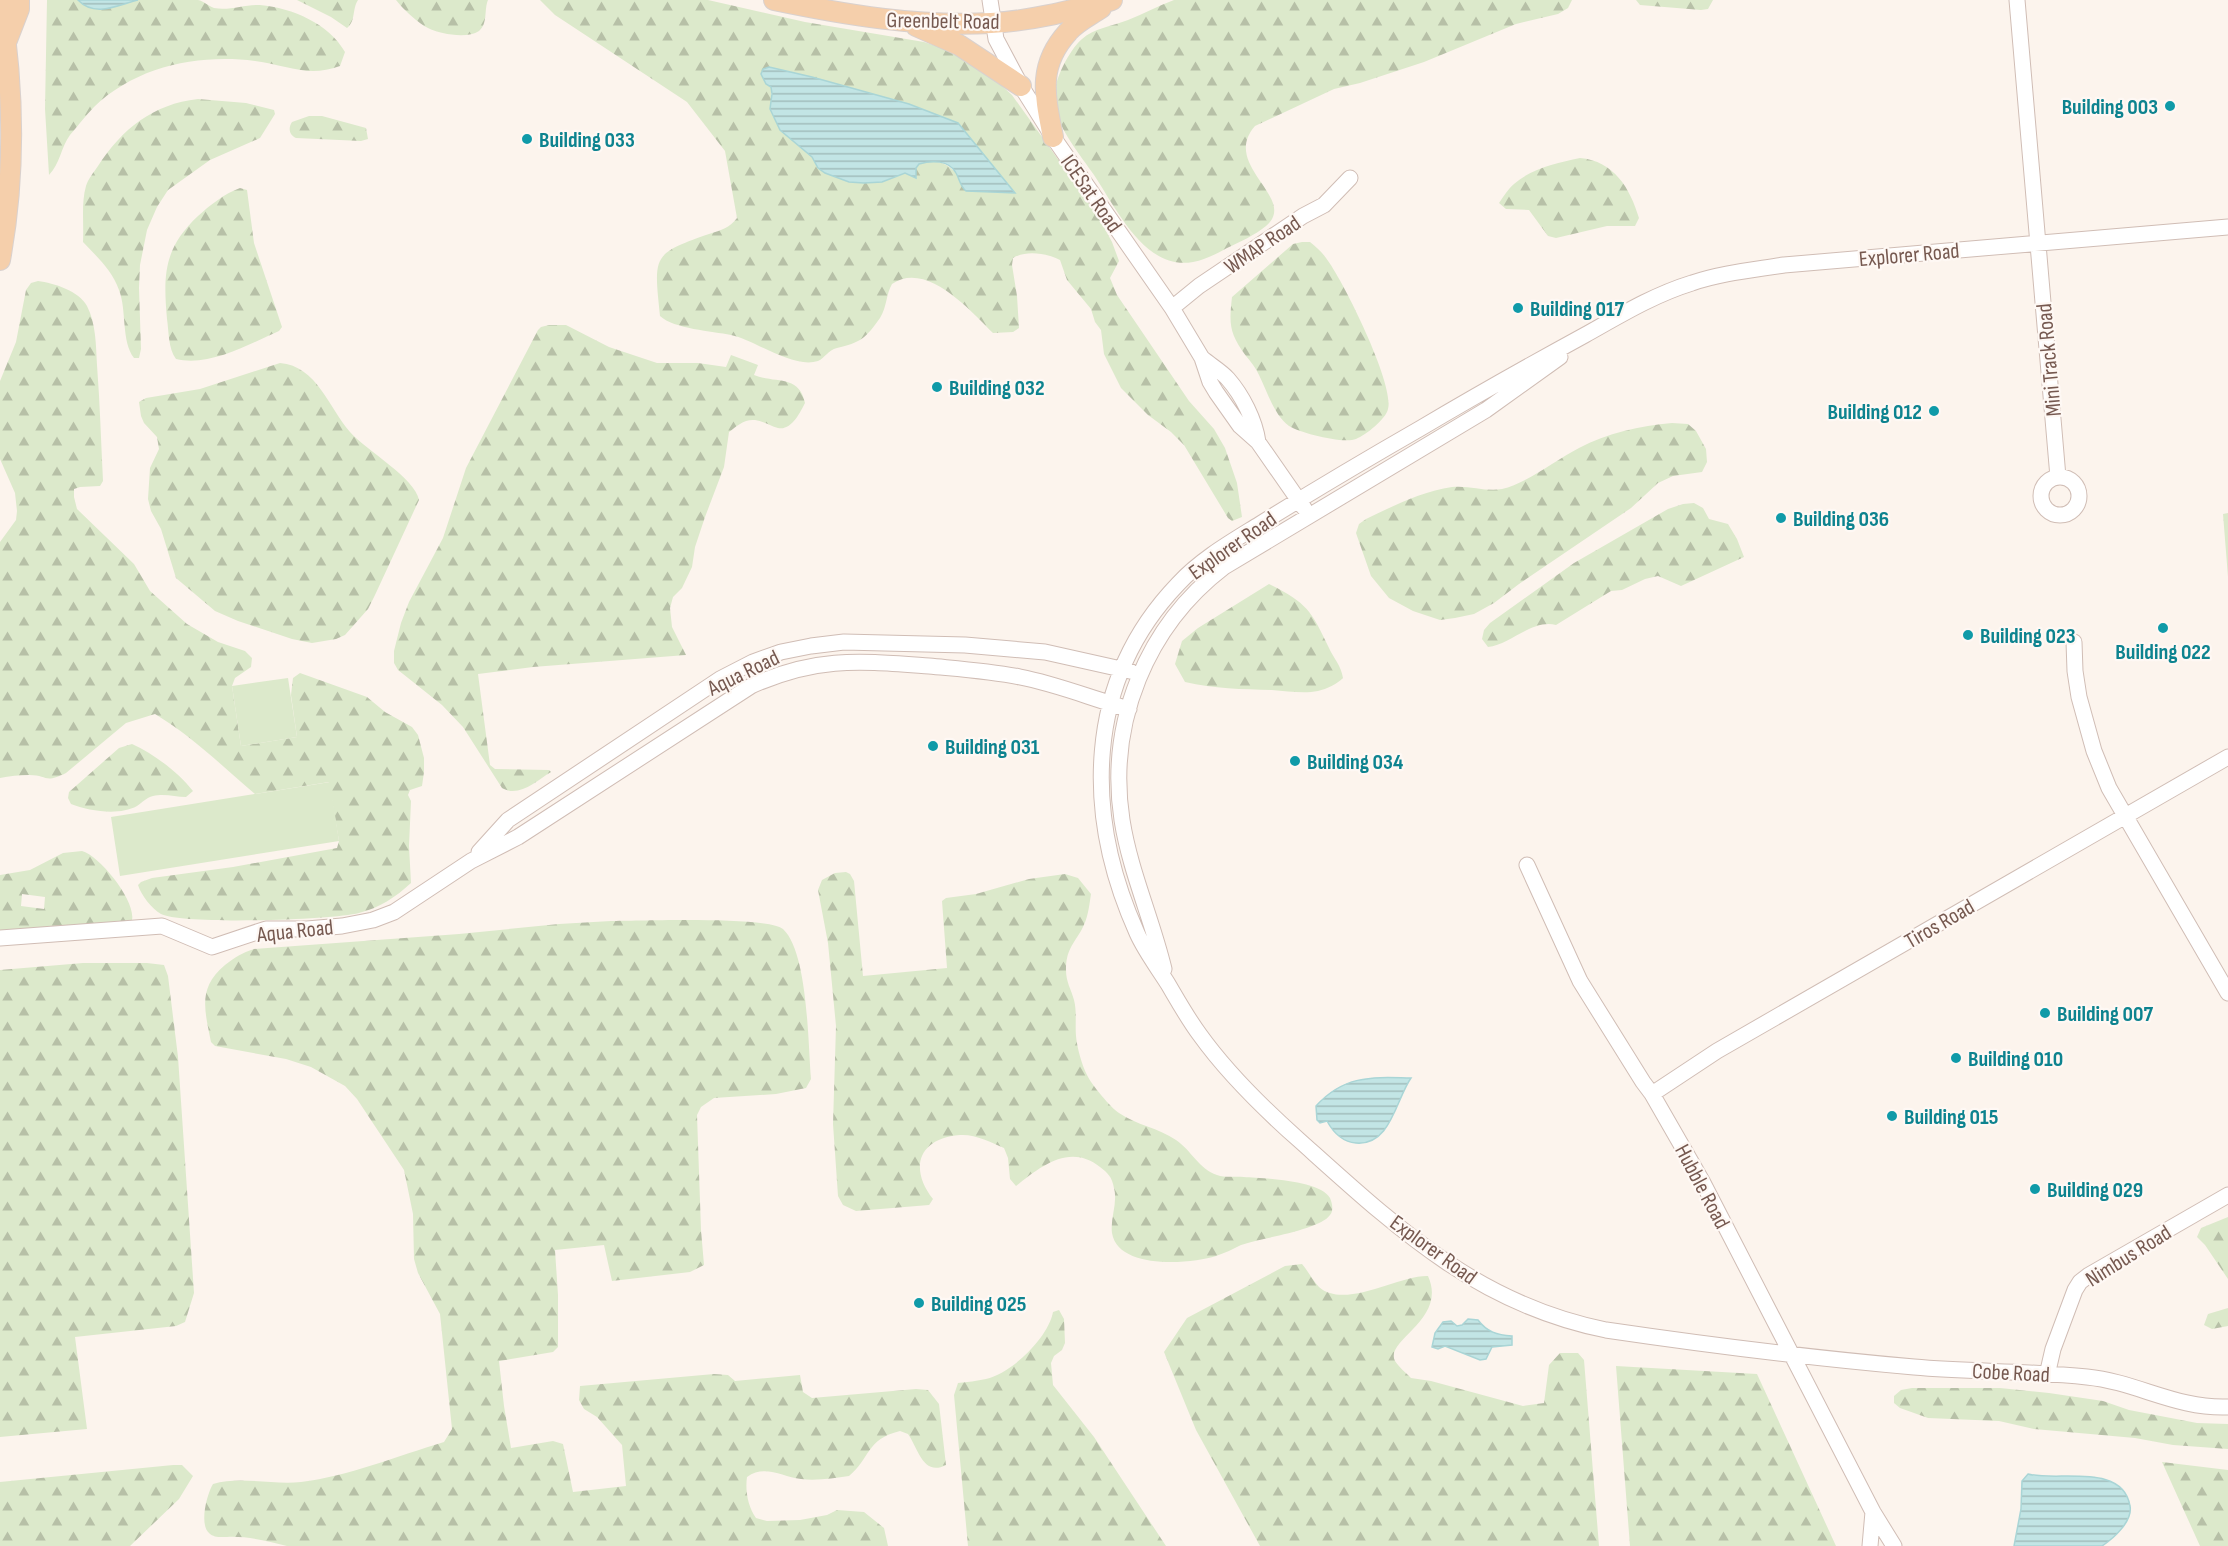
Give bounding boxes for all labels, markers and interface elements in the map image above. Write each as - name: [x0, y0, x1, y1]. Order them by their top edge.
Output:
- street label: Greenbelt Road: [886, 7, 1000, 36]
- place label: Building 003: [2062, 94, 2158, 121]
- marker: Building 003: [2163, 99, 2177, 113]
- place label: Building 033: [539, 127, 635, 154]
- marker: Building 033: [520, 132, 534, 146]
- street label: ICESat Road: [1054, 150, 1127, 238]
- street label: WMAP Road: [1220, 210, 1306, 281]
- street label: Explorer Road: [1858, 238, 1961, 273]
- place label: Building 017: [1530, 296, 1624, 323]
- marker: Building 017: [1511, 301, 1525, 315]
- street label: Mini Track Road: [2031, 302, 2068, 417]
- place label: Building 032: [949, 375, 1045, 402]
- marker: Building 032: [930, 380, 944, 394]
- place label: Building 012: [1827, 399, 1922, 426]
- marker: Building 012: [1927, 404, 1941, 418]
- street label: Explorer Road: [1184, 506, 1282, 586]
- place label: Building 036: [1793, 506, 1889, 533]
- marker: Building 036: [1774, 511, 1788, 525]
- marker: Building 022: [2156, 621, 2170, 635]
- place label: Building 023: [1980, 623, 2076, 650]
- marker: Building 023: [1961, 628, 1975, 642]
- place label: Building 022: [2115, 639, 2211, 666]
- street label: Aqua Road: [702, 644, 784, 703]
- place label: Building 031: [945, 734, 1040, 761]
- marker: Building 031: [926, 739, 940, 753]
- place label: Building 034: [1307, 749, 1403, 776]
- marker: Building 034: [1288, 754, 1302, 768]
- street label: Tiros Road: [1900, 894, 1979, 955]
- street label: Aqua Road: [255, 914, 335, 949]
- place label: Building 007: [2057, 1001, 2153, 1028]
- marker: Building 007: [2038, 1006, 2052, 1020]
- place label: Building 010: [1968, 1046, 2063, 1073]
- marker: Building 010: [1949, 1051, 1963, 1065]
- place label: Building 015: [1904, 1104, 1998, 1131]
- marker: Building 015: [1885, 1109, 1899, 1123]
- street label: Hubble Road: [1668, 1140, 1735, 1234]
- place label: Building 029: [2047, 1177, 2143, 1204]
- marker: Building 029: [2028, 1182, 2042, 1196]
- street label: Explorer Road: [1384, 1210, 1482, 1291]
- street label: Nimbus Road: [2081, 1219, 2177, 1293]
- place label: Building 025: [931, 1291, 1026, 1318]
- marker: Building 025: [912, 1296, 926, 1310]
- street label: Cobe Road: [1971, 1358, 2050, 1389]

